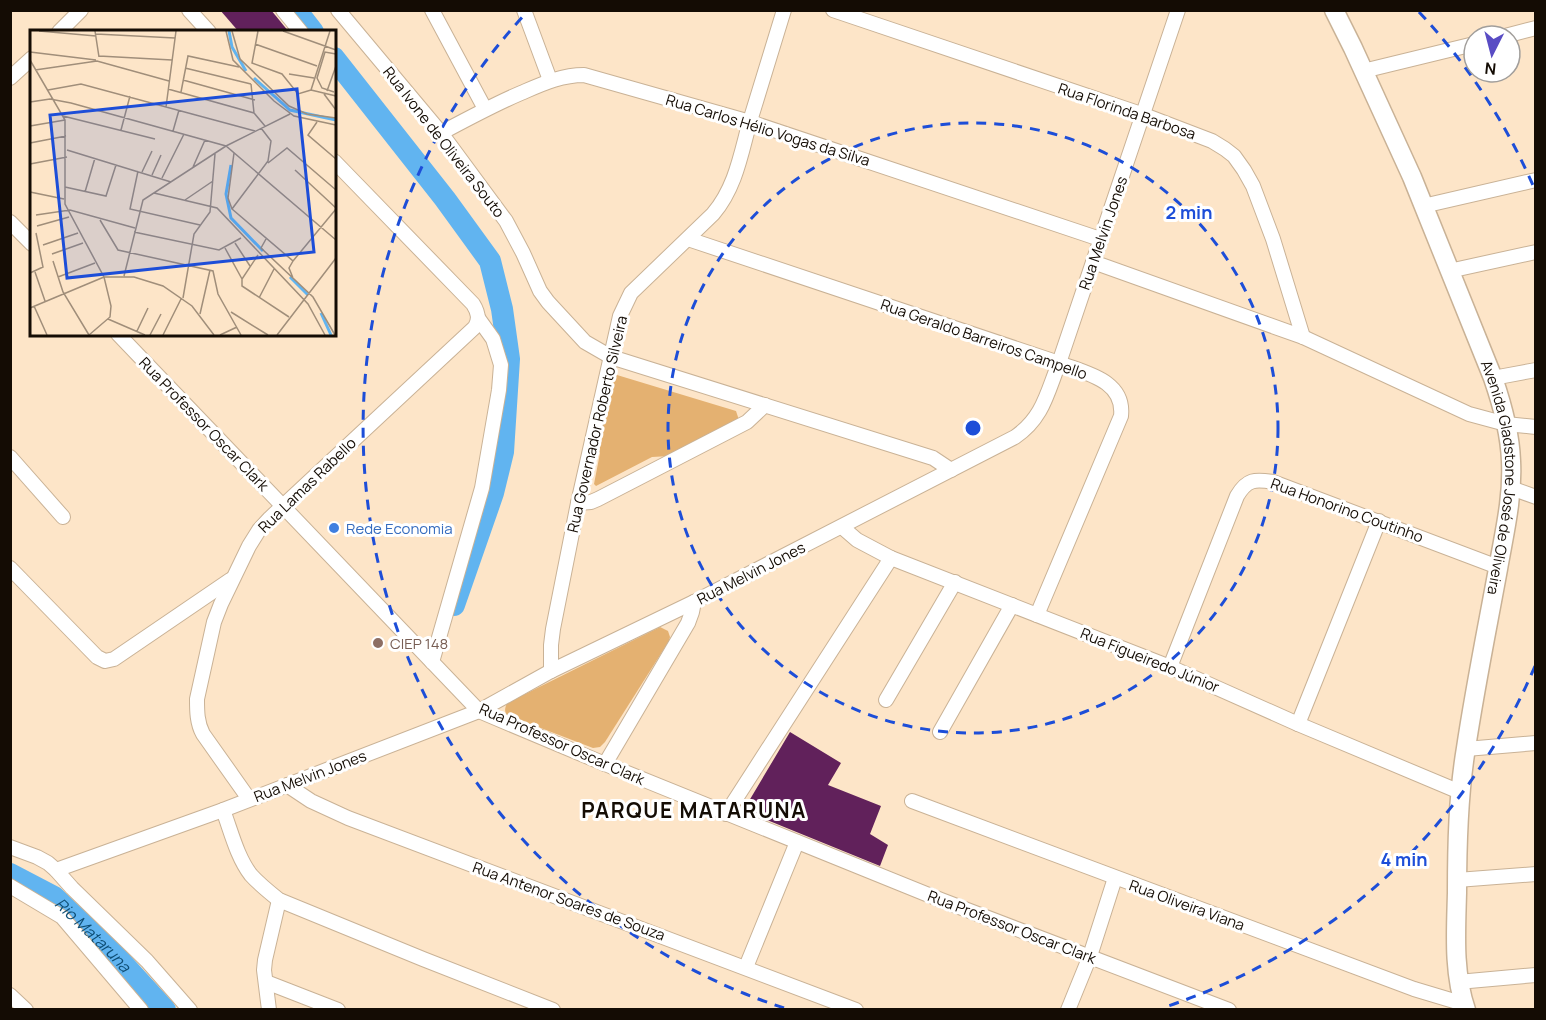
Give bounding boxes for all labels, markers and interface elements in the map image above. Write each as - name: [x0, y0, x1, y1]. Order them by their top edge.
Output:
- north arrow: [1462, 24, 1522, 84]
- inset map: [30, 30, 336, 336]
- text: N: [1484, 57, 1497, 80]
- street label: Rua Ivone de Oliveira Souto: [378, 62, 510, 222]
- street label: Rua Florinda Barbosa: [1055, 78, 1199, 144]
- street label: Rua Carlos Hélio Vogas da Silva: [663, 89, 873, 171]
- street label: Rua Melvin Jones: [1074, 173, 1132, 293]
- text: 2 min: [1166, 200, 1212, 224]
- street label: Rua Geraldo Barreiros Campello: [878, 294, 1090, 384]
- street label: Rua Governador Roberto Silveira: [562, 313, 632, 535]
- street label: Rua Professor Oscar Clark: [134, 352, 274, 496]
- street label: Avenida Gladstone José de Oliveira: [1476, 357, 1522, 597]
- centre of rings: [963, 418, 983, 438]
- street label: Rua Lamas Rabello: [253, 433, 361, 537]
- street label: Rua Honorino Coutinho: [1268, 473, 1426, 547]
- place label: Rede Economia: [346, 518, 453, 539]
- marker: Rede Economia: [327, 521, 341, 535]
- street label: Rua Melvin Jones: [693, 537, 809, 609]
- street label: Rua Figueiredo Júnior: [1077, 623, 1223, 698]
- place label: CIEP 148: [390, 633, 448, 654]
- marker: CIEP 148: [371, 636, 385, 650]
- street label: Rua Professor Oscar Clark: [476, 698, 648, 790]
- street label: Rua Melvin Jones: [251, 745, 369, 807]
- district label: PARQUE MATARUNA: [581, 796, 807, 824]
- text: 4 min: [1380, 847, 1428, 871]
- street label: Rua Antenor Soares de Souza: [470, 856, 668, 946]
- street label: Rua Oliveira Viana: [1126, 874, 1248, 936]
- street label: Rua Professor Oscar Clark: [925, 885, 1100, 969]
- water label: Rio Mataruna: [50, 893, 137, 977]

